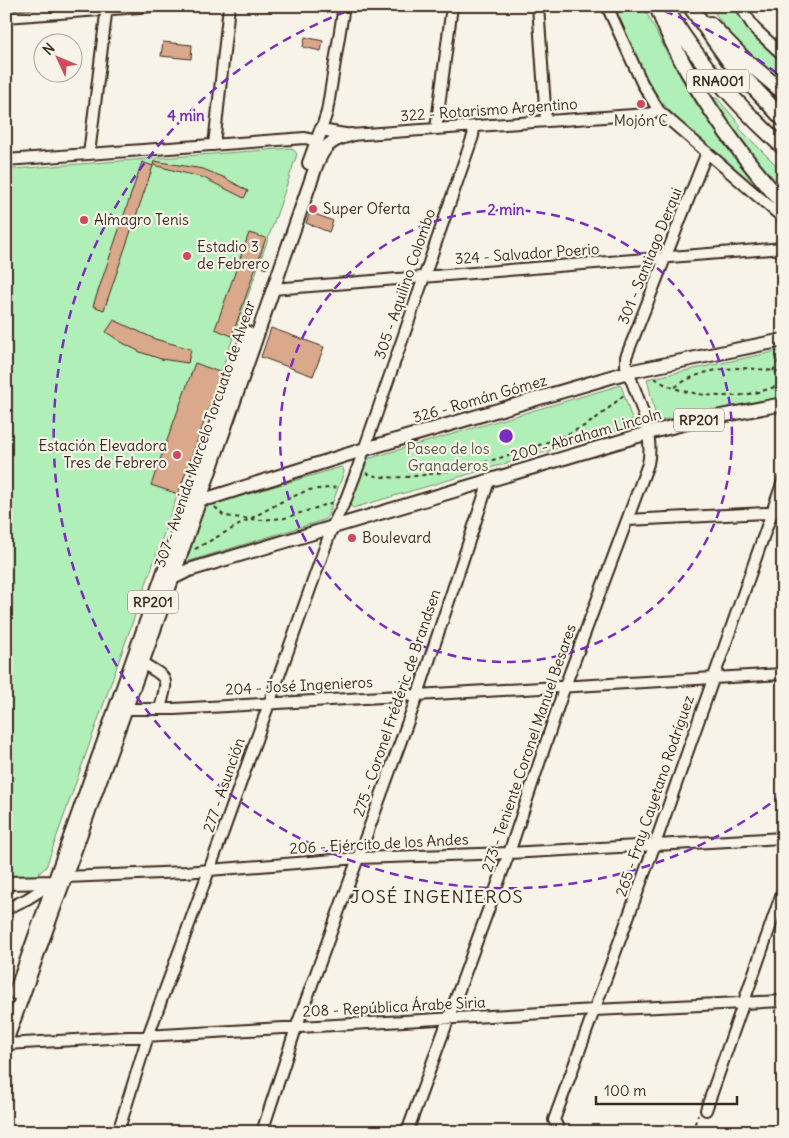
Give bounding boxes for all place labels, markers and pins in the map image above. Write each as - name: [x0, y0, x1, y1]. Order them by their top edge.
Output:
- marker: Mojón C: [635, 98, 647, 110]
- place label: Mojón C: [614, 111, 668, 130]
- place label: Super Oferta: [323, 199, 411, 218]
- marker: Super Oferta: [307, 203, 319, 215]
- place label: Almagro Tenis: [94, 210, 189, 229]
- marker: Almagro Tenis: [78, 214, 90, 226]
- place label: Estadio 3 de Febrero: [197, 237, 270, 273]
- marker: Estadio 3 de Febrero: [181, 250, 193, 262]
- centre of rings: [497, 427, 515, 445]
- place label: Estación Elevadora Tres de Febrero: [38, 436, 167, 472]
- marker: Estación Elevadora Tres de Febrero: [171, 449, 183, 461]
- place label: Boulevard: [362, 528, 431, 547]
- marker: Boulevard: [346, 532, 358, 544]

